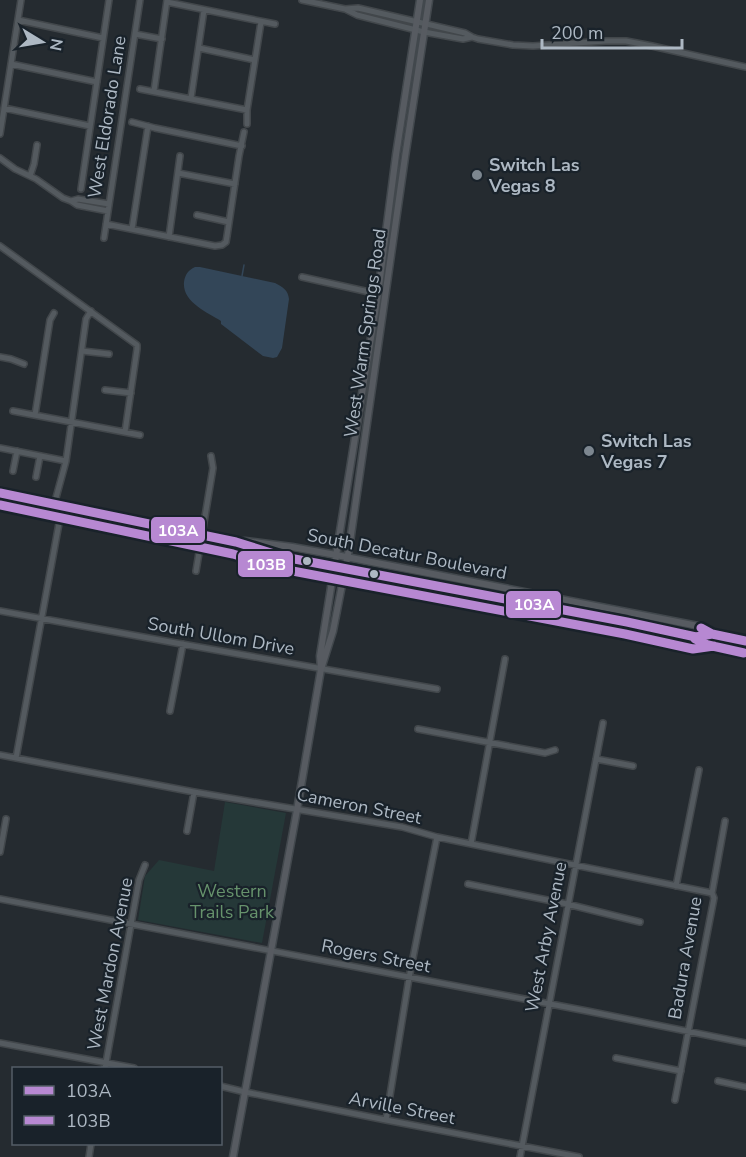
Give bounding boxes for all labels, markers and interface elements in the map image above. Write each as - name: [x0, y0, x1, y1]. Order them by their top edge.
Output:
- north arrow: [12, 12, 72, 72]
- scale bar: [542, 12, 682, 50]
- text: 200 m: [551, 21, 603, 45]
- street label: West Eldorado Lane: [82, 34, 132, 200]
- text: N: [44, 37, 68, 53]
- place label: Switch Las Vegas 8: [488, 153, 580, 198]
- marker: Switch Las Vegas 8: [470, 168, 484, 182]
- street label: West Warm Springs Road: [338, 227, 392, 439]
- place label: Switch Las Vegas 7: [600, 429, 692, 474]
- marker: Switch Las Vegas 7: [582, 444, 596, 458]
- line badge: 103A: [150, 516, 206, 544]
- text: 103A: [158, 520, 198, 542]
- street label: South Decatur Boulevard: [305, 523, 509, 585]
- line badge: 103B: [237, 550, 294, 578]
- text: 103B: [246, 554, 286, 576]
- unlabelled marker: [301, 555, 313, 567]
- unlabelled marker: [368, 568, 380, 580]
- line badge: 103A: [505, 590, 562, 619]
- text: 103A: [514, 594, 554, 616]
- street label: South Ullom Drive: [146, 611, 296, 661]
- street label: Cameron Street: [295, 782, 424, 830]
- street label: West Arby Avenue: [520, 860, 572, 1014]
- street label: West Mardon Avenue: [81, 875, 139, 1053]
- park label: Western Trails Park: [190, 879, 275, 924]
- street label: Badura Avenue: [662, 895, 708, 1021]
- street label: Rogers Street: [319, 934, 433, 978]
- legend: [12, 1067, 222, 1145]
- text: 103A: [66, 1079, 112, 1103]
- street label: Arville Street: [347, 1086, 458, 1130]
- text: 103B: [66, 1109, 111, 1133]

